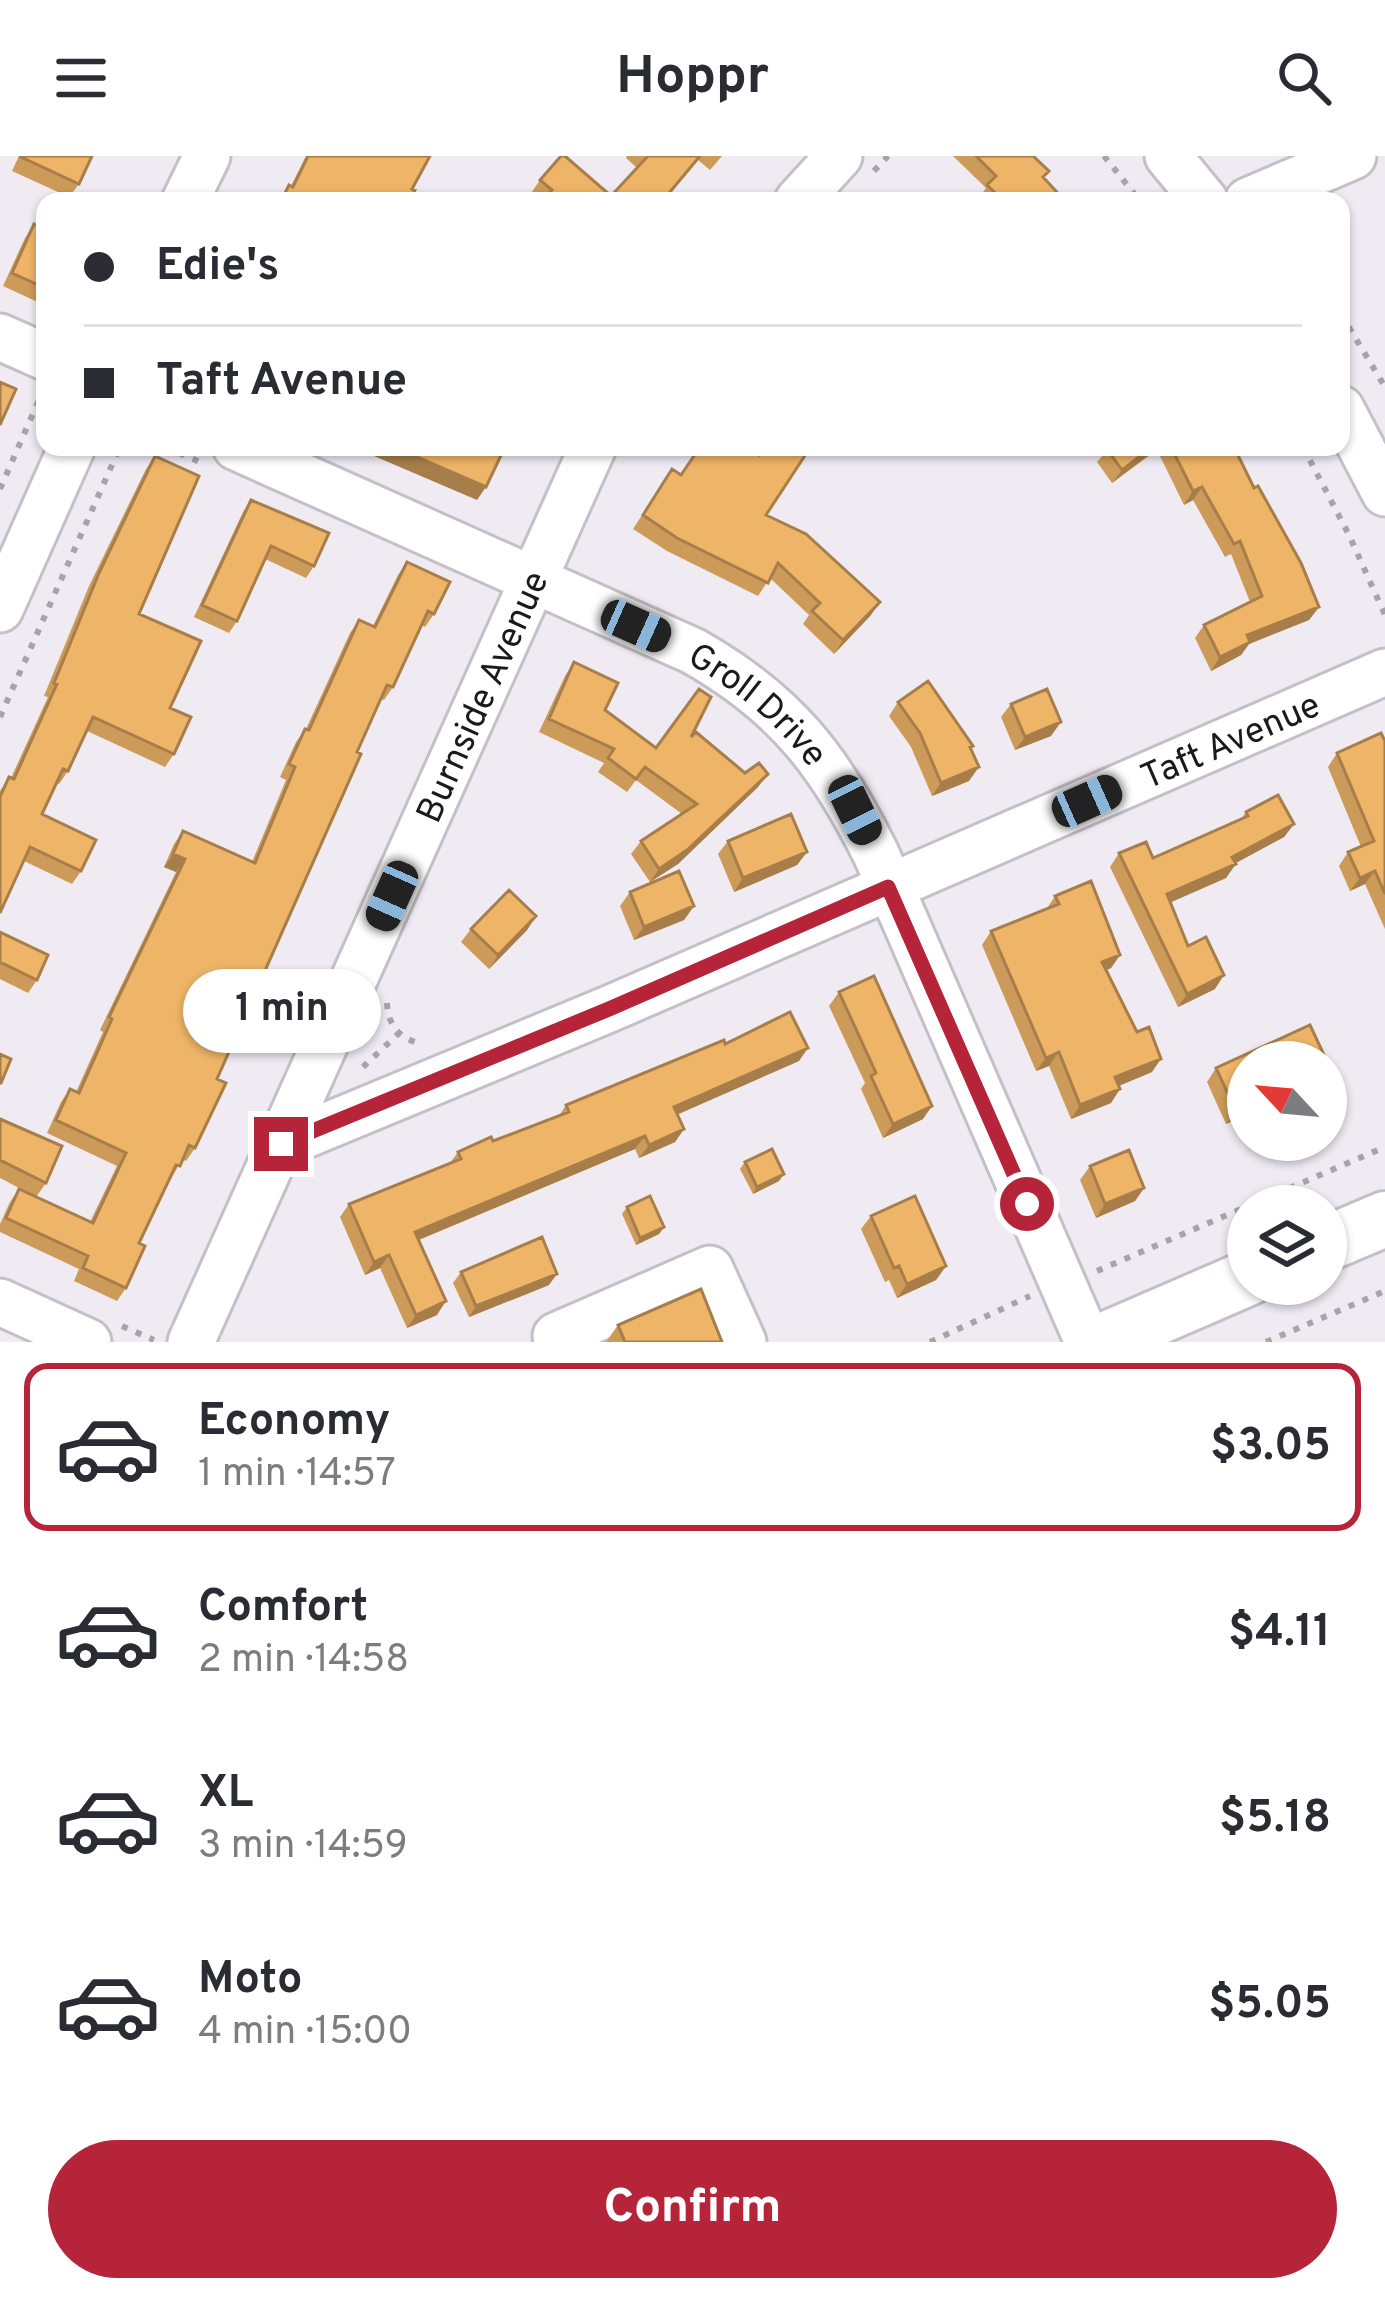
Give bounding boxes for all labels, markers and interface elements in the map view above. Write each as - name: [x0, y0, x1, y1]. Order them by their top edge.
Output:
- text: Hoppr: [616, 44, 769, 113]
- icon: menu: [48, 45, 114, 111]
- icon: search: [1271, 45, 1337, 111]
- text: Edie's: [156, 239, 279, 296]
- text: Taft Avenue: [156, 354, 407, 411]
- street label: Burnside Avenue: [408, 565, 561, 831]
- car: [596, 595, 676, 657]
- street label: Groll Drive: [679, 634, 836, 777]
- street label: Taft Avenue: [1135, 684, 1328, 802]
- car: [823, 770, 887, 850]
- car: [1047, 770, 1127, 832]
- car: [361, 856, 423, 936]
- callout: 1 min: [182, 970, 380, 1054]
- text: 1 min: [235, 986, 329, 1035]
- north arrow: [1227, 1041, 1347, 1161]
- map controls: [1227, 1041, 1347, 1305]
- route end: [254, 1117, 308, 1171]
- route start: [1000, 1177, 1054, 1231]
- button: layers: [1227, 1185, 1347, 1305]
- icon: car: [54, 1393, 162, 1501]
- text: Economy: [198, 1394, 390, 1451]
- text: $3.05: [1210, 1419, 1331, 1476]
- text: 1 min · 14:57: [198, 1451, 396, 1500]
- icon: car: [54, 1579, 162, 1687]
- text: Comfort: [198, 1580, 368, 1637]
- text: $4.11: [1228, 1605, 1331, 1662]
- text: 2 min · 14:58: [198, 1637, 409, 1686]
- icon: car: [54, 1765, 162, 1873]
- text: XL: [198, 1766, 253, 1823]
- text: $5.18: [1219, 1791, 1331, 1848]
- text: 3 min · 14:59: [198, 1823, 408, 1872]
- icon: car: [54, 1951, 162, 2059]
- text: Moto: [198, 1952, 302, 2009]
- text: $5.05: [1208, 1977, 1331, 2034]
- text: 4 min · 15:00: [198, 2009, 412, 2058]
- button: Confirm: [48, 2140, 1337, 2278]

